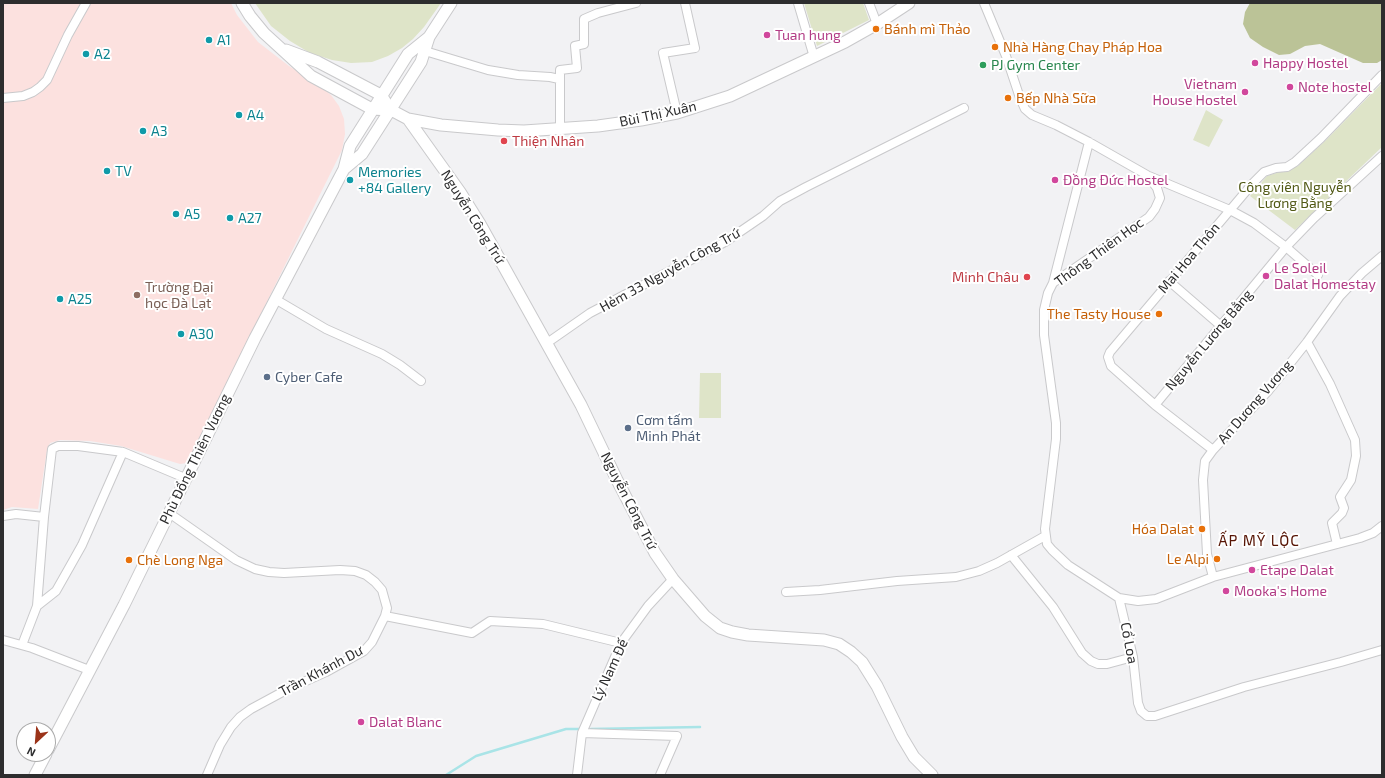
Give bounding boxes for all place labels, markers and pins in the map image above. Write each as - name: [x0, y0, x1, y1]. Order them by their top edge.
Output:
- place label: Bánh mì Thảo: [884, 21, 971, 37]
- marker: Bánh mì Thảo: [871, 24, 881, 34]
- place label: Tuan hung: [775, 27, 841, 43]
- marker: Tuan hung: [762, 30, 772, 40]
- place label: A1: [217, 32, 231, 48]
- marker: A1: [204, 35, 214, 45]
- place label: Nhà Hàng Chay Pháp Hoa: [1003, 39, 1163, 55]
- marker: Nhà Hàng Chay Pháp Hoa: [990, 42, 1000, 52]
- place label: A2: [94, 46, 111, 62]
- marker: A2: [81, 49, 91, 59]
- place label: Happy Hostel: [1263, 55, 1348, 71]
- place label: PJ Gym Center: [991, 57, 1080, 73]
- marker: Happy Hostel: [1250, 58, 1260, 68]
- marker: PJ Gym Center: [978, 60, 988, 70]
- place label: Vietnam House Hostel: [1153, 76, 1237, 108]
- place label: Note hostel: [1298, 79, 1372, 95]
- marker: Note hostel: [1285, 82, 1295, 92]
- marker: Vietnam House Hostel: [1240, 87, 1250, 97]
- place label: Bếp Nhà Sữa: [1016, 90, 1096, 106]
- marker: Bếp Nhà Sữa: [1003, 93, 1013, 103]
- place label: A4: [247, 107, 264, 123]
- marker: A4: [234, 110, 244, 120]
- place label: A3: [151, 123, 167, 139]
- marker: A3: [138, 126, 148, 136]
- place label: Thiện Nhân: [512, 133, 584, 149]
- marker: Thiện Nhân: [499, 136, 509, 146]
- place label: TV: [115, 163, 132, 179]
- place label: Memories +84 Gallery: [358, 164, 431, 196]
- marker: TV: [102, 166, 112, 176]
- place label: Đồng Đức Hostel: [1063, 172, 1168, 188]
- marker: Memories +84 Gallery: [345, 175, 355, 185]
- marker: Đồng Đức Hostel: [1050, 175, 1060, 185]
- place label: A5: [184, 206, 200, 222]
- marker: A5: [171, 209, 181, 219]
- place label: A27: [238, 210, 262, 226]
- marker: A27: [225, 213, 235, 223]
- place label: Le Soleil Dalat Homestay: [1274, 260, 1376, 292]
- place label: Minh Châu: [952, 269, 1019, 285]
- marker: Le Soleil Dalat Homestay: [1261, 271, 1271, 281]
- marker: Minh Châu: [1022, 272, 1032, 282]
- place label: Trường Đại học Đà Lạt: [145, 279, 214, 312]
- marker: Trường Đại học Đà Lạt: [132, 290, 142, 300]
- place label: A25: [68, 291, 92, 307]
- marker: A25: [55, 294, 65, 304]
- place label: The Tasty House: [1047, 306, 1151, 322]
- marker: The Tasty House: [1154, 309, 1164, 319]
- place label: A30: [189, 326, 214, 342]
- marker: A30: [176, 329, 186, 339]
- place label: Cyber Cafe: [275, 369, 343, 385]
- marker: Cyber Cafe: [262, 372, 272, 382]
- place label: Cơm tấm Minh Phát: [636, 412, 701, 444]
- marker: Cơm tấm Minh Phát: [623, 423, 633, 433]
- place label: Hóa Dalat: [1132, 521, 1194, 537]
- marker: Hóa Dalat: [1197, 524, 1207, 534]
- place label: Le Alpi: [1167, 551, 1209, 567]
- place label: Chè Long Nga: [137, 552, 223, 568]
- marker: Le Alpi: [1212, 554, 1222, 564]
- marker: Chè Long Nga: [124, 555, 134, 565]
- place label: Etape Dalat: [1260, 562, 1334, 578]
- marker: Etape Dalat: [1247, 565, 1257, 575]
- place label: Mooka's Home: [1234, 583, 1327, 599]
- marker: Mooka's Home: [1221, 586, 1231, 596]
- place label: Dalat Blanc: [369, 714, 442, 730]
- marker: Dalat Blanc: [356, 717, 366, 727]

